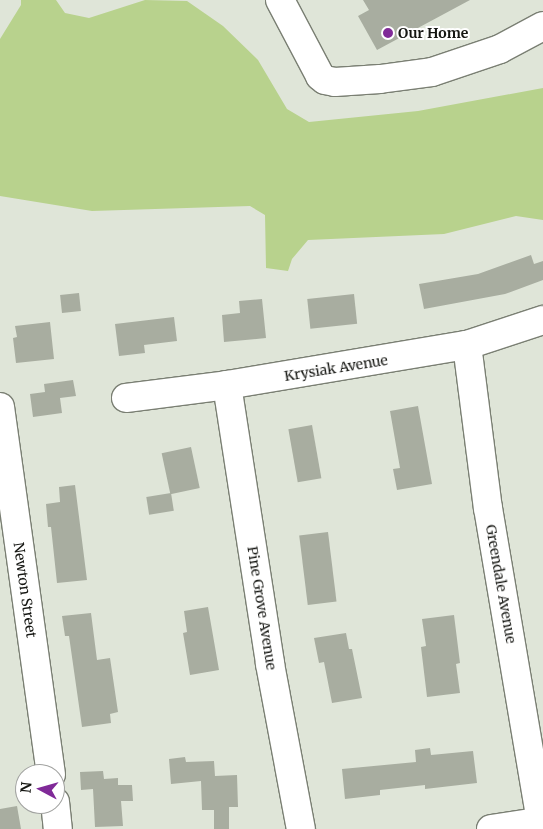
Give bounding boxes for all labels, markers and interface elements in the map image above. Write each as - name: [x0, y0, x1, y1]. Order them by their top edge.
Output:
- place label: Our Home: [398, 25, 468, 41]
- marker: Our Home: [382, 27, 394, 39]
- street label: Krysiak Avenue: [283, 352, 389, 384]
- street label: Greendale Avenue: [482, 523, 520, 645]
- street label: Newton Street: [10, 541, 40, 639]
- street label: Pine Grove Avenue: [244, 545, 280, 671]
- north arrow: [15, 764, 65, 814]
- text: N: [17, 781, 36, 794]

